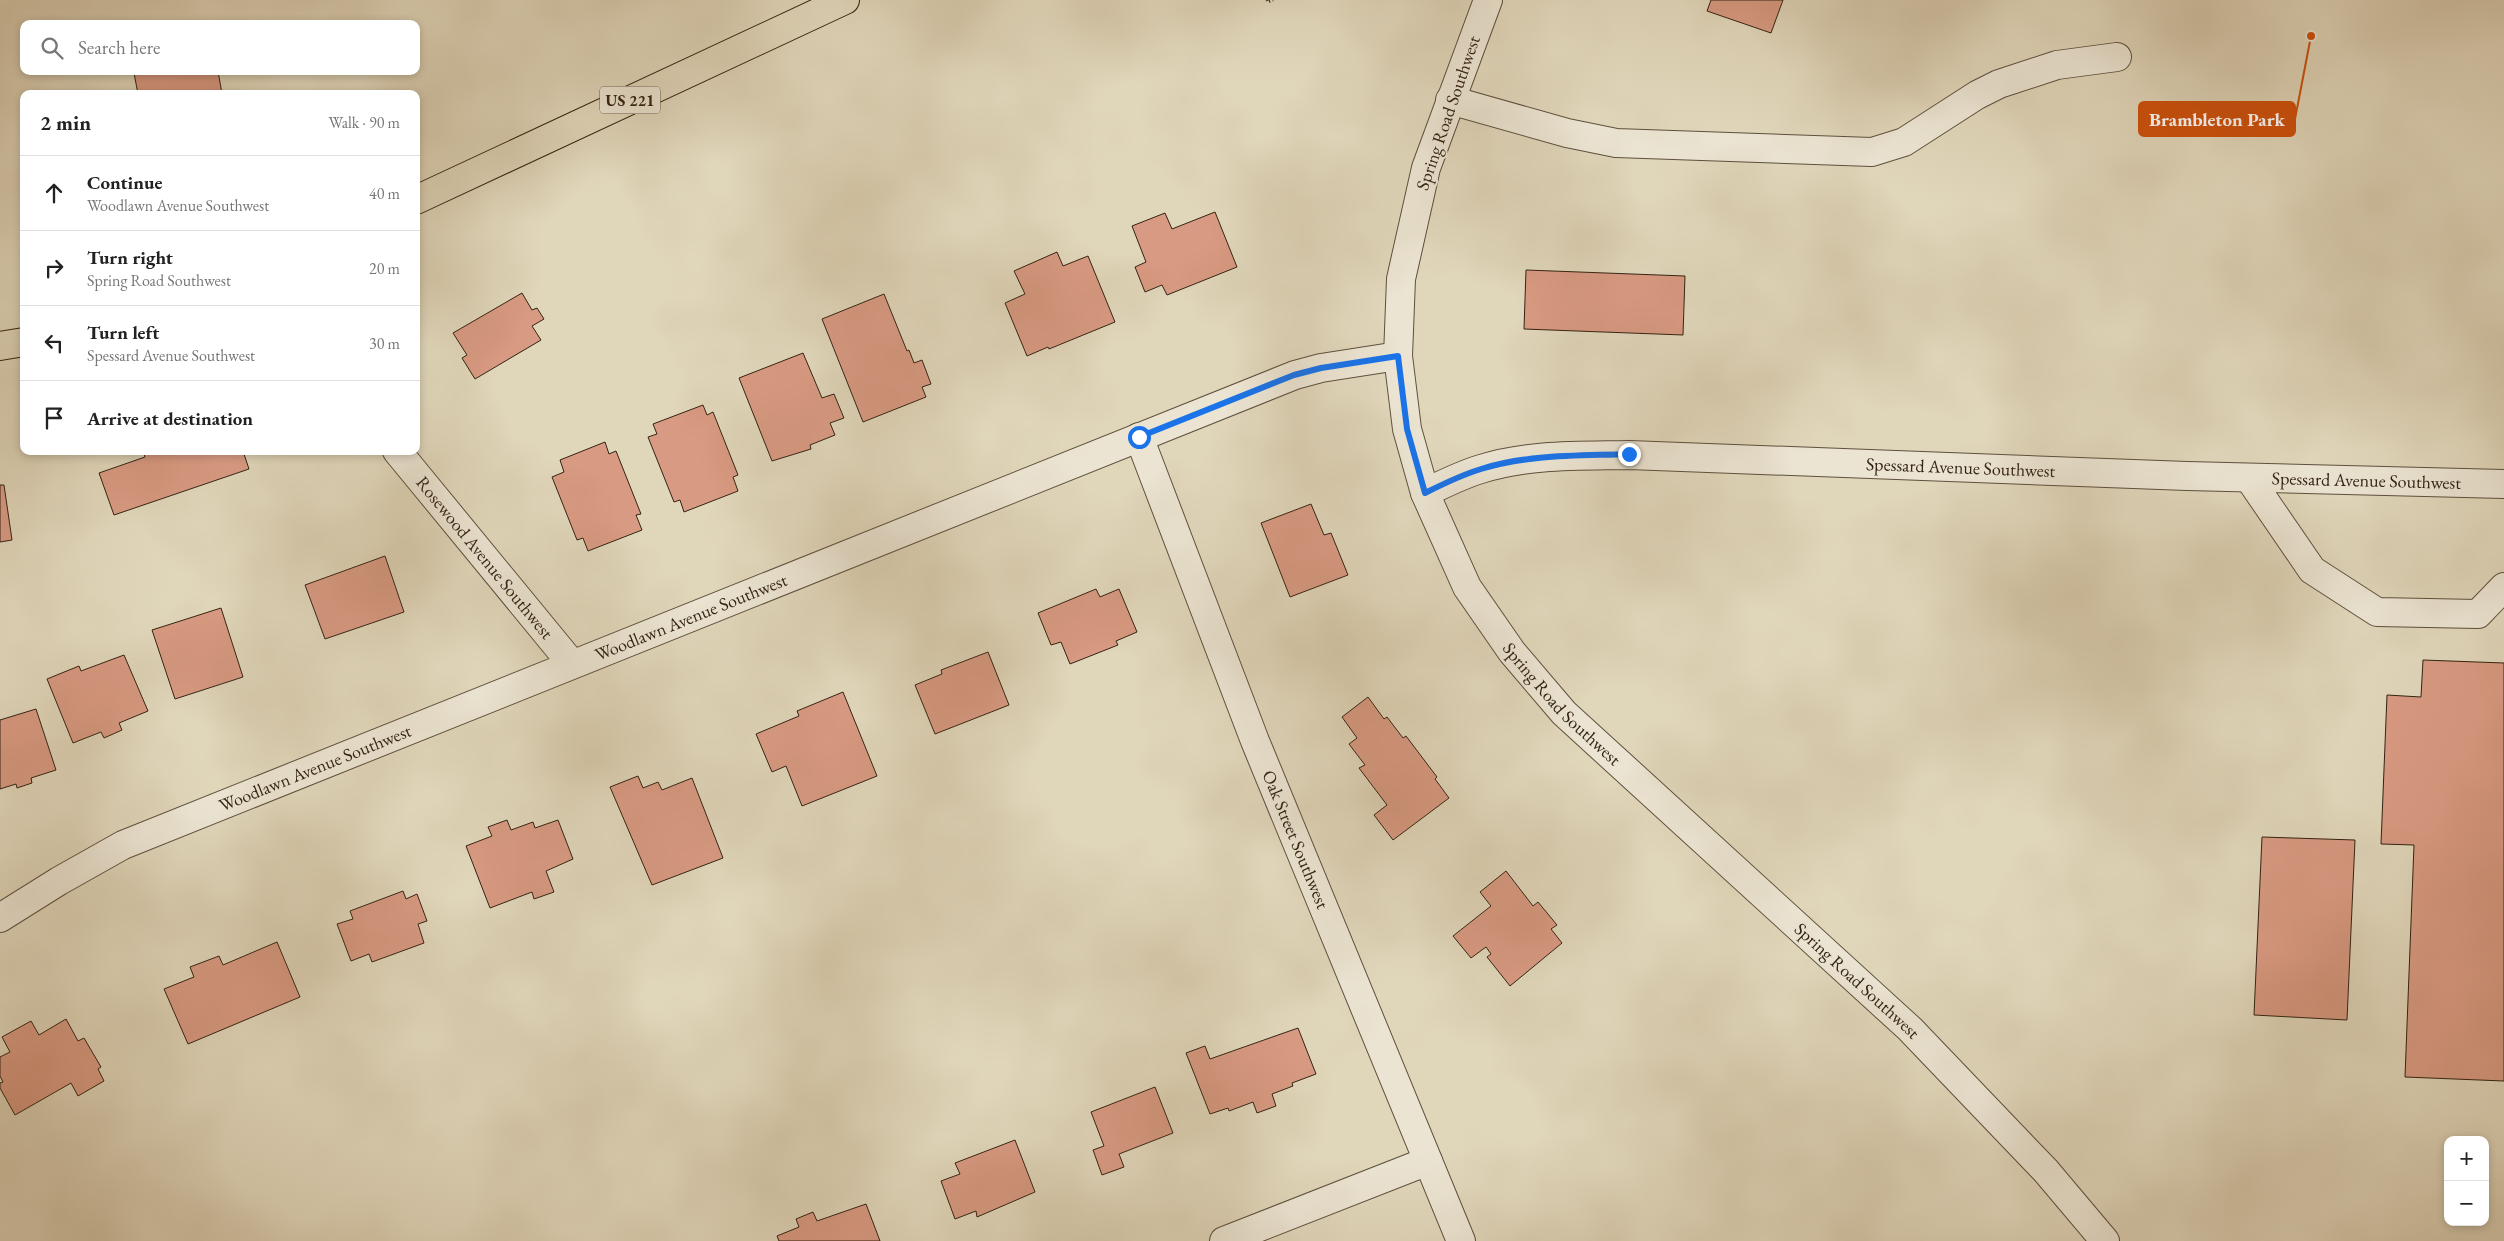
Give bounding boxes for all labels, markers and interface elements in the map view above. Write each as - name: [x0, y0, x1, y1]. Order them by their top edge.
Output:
- search box: [20, 20, 420, 75]
- street label: Spring Road Southwest: [1410, 32, 1485, 193]
- icon: search: [38, 34, 66, 62]
- text: Search here: [78, 35, 160, 60]
- road number: US 221: [600, 86, 660, 114]
- callout: Brambleton Park: [2139, 102, 2295, 136]
- text: Brambleton Park: [2149, 107, 2286, 132]
- text: 2 min: [40, 109, 91, 136]
- text: Walk · 90 m: [329, 112, 400, 133]
- text: Continue: [87, 170, 162, 195]
- icon: ahead: [40, 179, 68, 207]
- text: 40 m: [369, 183, 400, 204]
- text: Woodlawn Avenue Southwest: [87, 195, 269, 216]
- text: Turn right: [87, 245, 173, 270]
- icon: right: [40, 254, 68, 282]
- text: 20 m: [369, 258, 400, 279]
- text: Spring Road Southwest: [87, 270, 231, 291]
- text: Turn left: [87, 320, 159, 345]
- icon: left: [40, 329, 68, 357]
- text: 30 m: [369, 333, 400, 354]
- text: Spessard Avenue Southwest: [87, 345, 255, 366]
- icon: arrive: [40, 404, 68, 432]
- text: Arrive at destination: [87, 406, 253, 431]
- route start: [1128, 426, 1151, 449]
- route end: [1618, 443, 1641, 466]
- street label: Spessard Avenue Southwest: [1866, 452, 2056, 482]
- street label: Spessard Avenue Southwest: [2271, 466, 2462, 494]
- street label: Rosewood Avenue Southwest: [411, 471, 559, 644]
- street label: Woodlawn Avenue Southwest: [591, 568, 791, 666]
- street label: Spring Road Southwest: [1498, 638, 1626, 771]
- street label: Woodlawn Avenue Southwest: [215, 719, 415, 816]
- street label: Oak Street Southwest: [1257, 767, 1335, 912]
- street label: Spring Road Southwest: [1790, 917, 1925, 1044]
- map controls: [2444, 1136, 2489, 1226]
- button: +: [2444, 1136, 2489, 1181]
- button: −: [2444, 1181, 2489, 1226]

